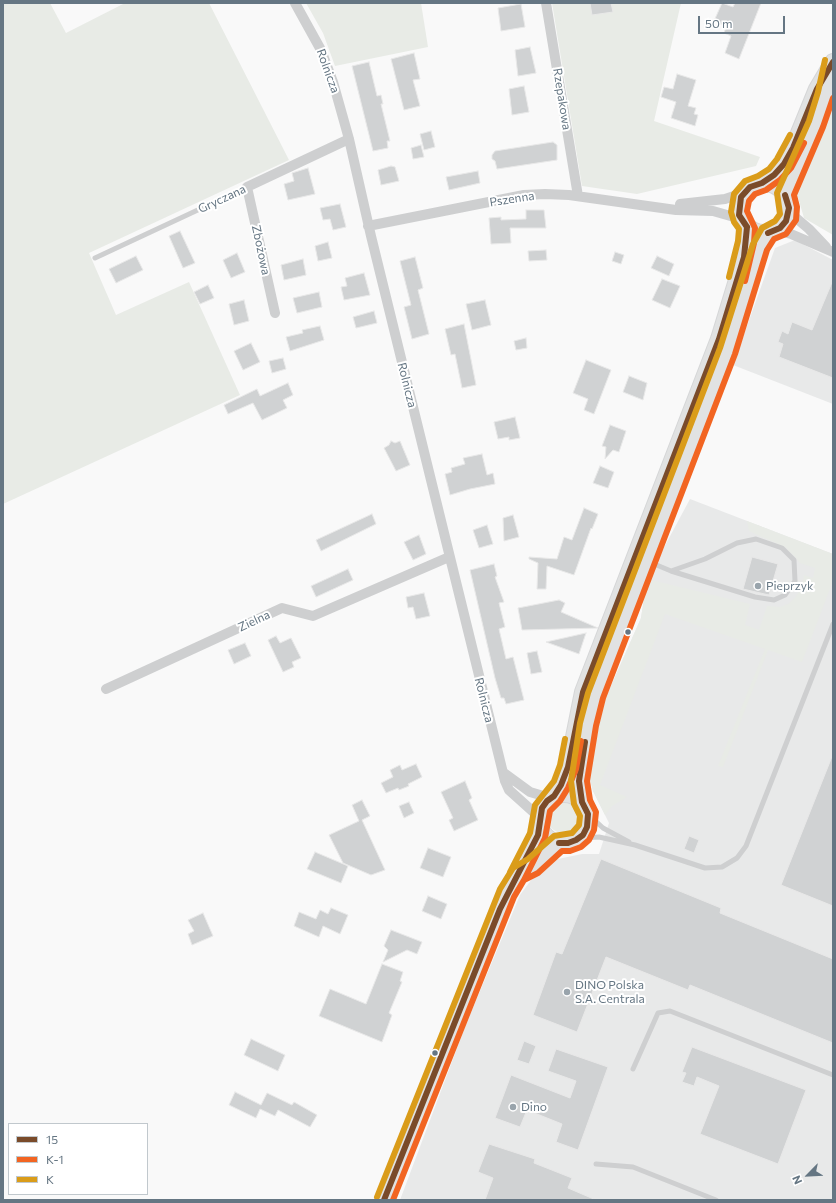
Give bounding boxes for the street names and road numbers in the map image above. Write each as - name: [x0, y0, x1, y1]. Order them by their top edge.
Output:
- street label: Rolnicza: [313, 47, 343, 95]
- street label: Rzepakowa: [550, 67, 574, 131]
- street label: Gryczana: [196, 182, 248, 216]
- street label: Pszenna: [489, 188, 535, 210]
- street label: Zbożowa: [249, 224, 273, 276]
- street label: Rolnicza: [394, 361, 420, 409]
- street label: Zielna: [236, 607, 272, 635]
- street label: Rolnicza: [471, 676, 497, 724]

